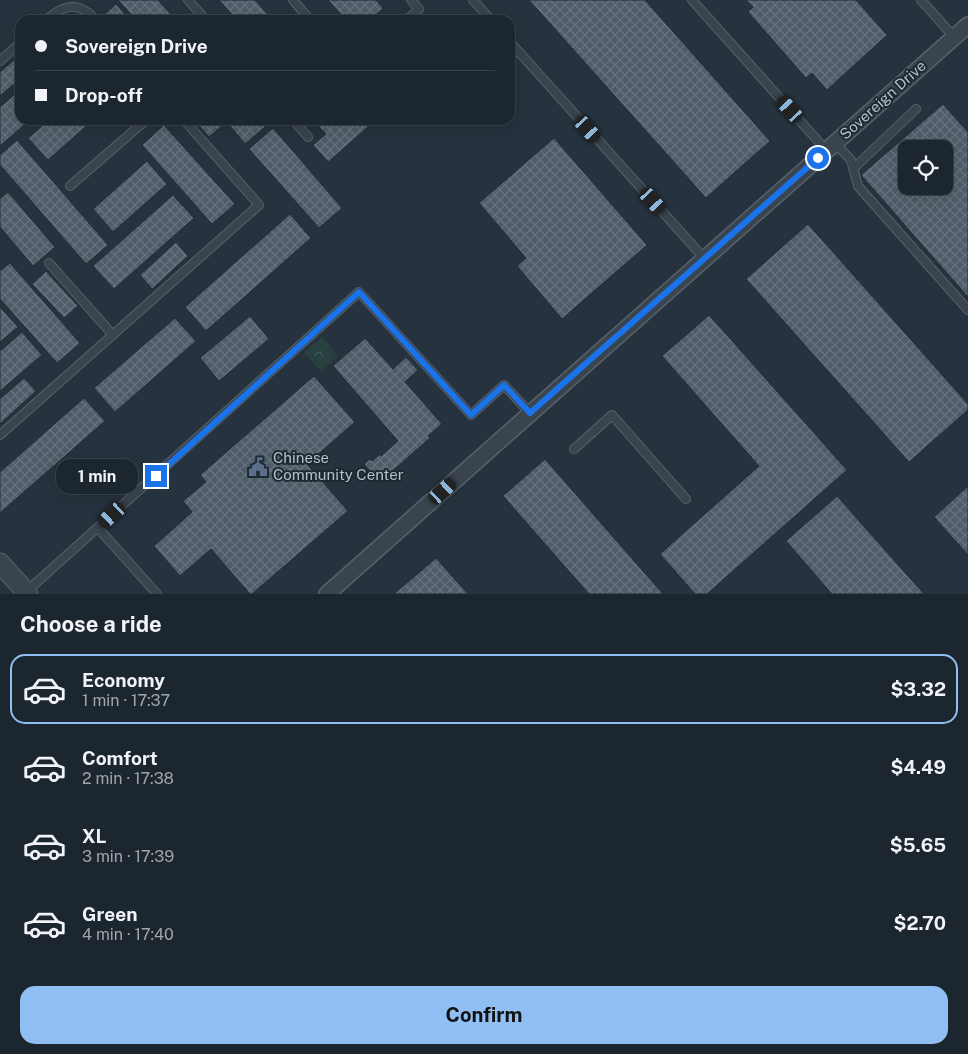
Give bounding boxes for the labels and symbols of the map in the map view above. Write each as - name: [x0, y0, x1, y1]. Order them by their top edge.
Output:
- street label: Sovereign Drive: [836, 57, 929, 143]
- car: [774, 93, 805, 125]
- car: [572, 113, 603, 145]
- route start: [807, 147, 829, 169]
- car: [637, 185, 668, 217]
- place label: Chinese Community Center: [273, 449, 404, 483]
- public building icon: Chinese Community Center: [247, 456, 269, 478]
- callout: 1 min: [56, 458, 138, 494]
- route end: [145, 465, 167, 487]
- car: [426, 475, 459, 507]
- car: [95, 499, 128, 531]

